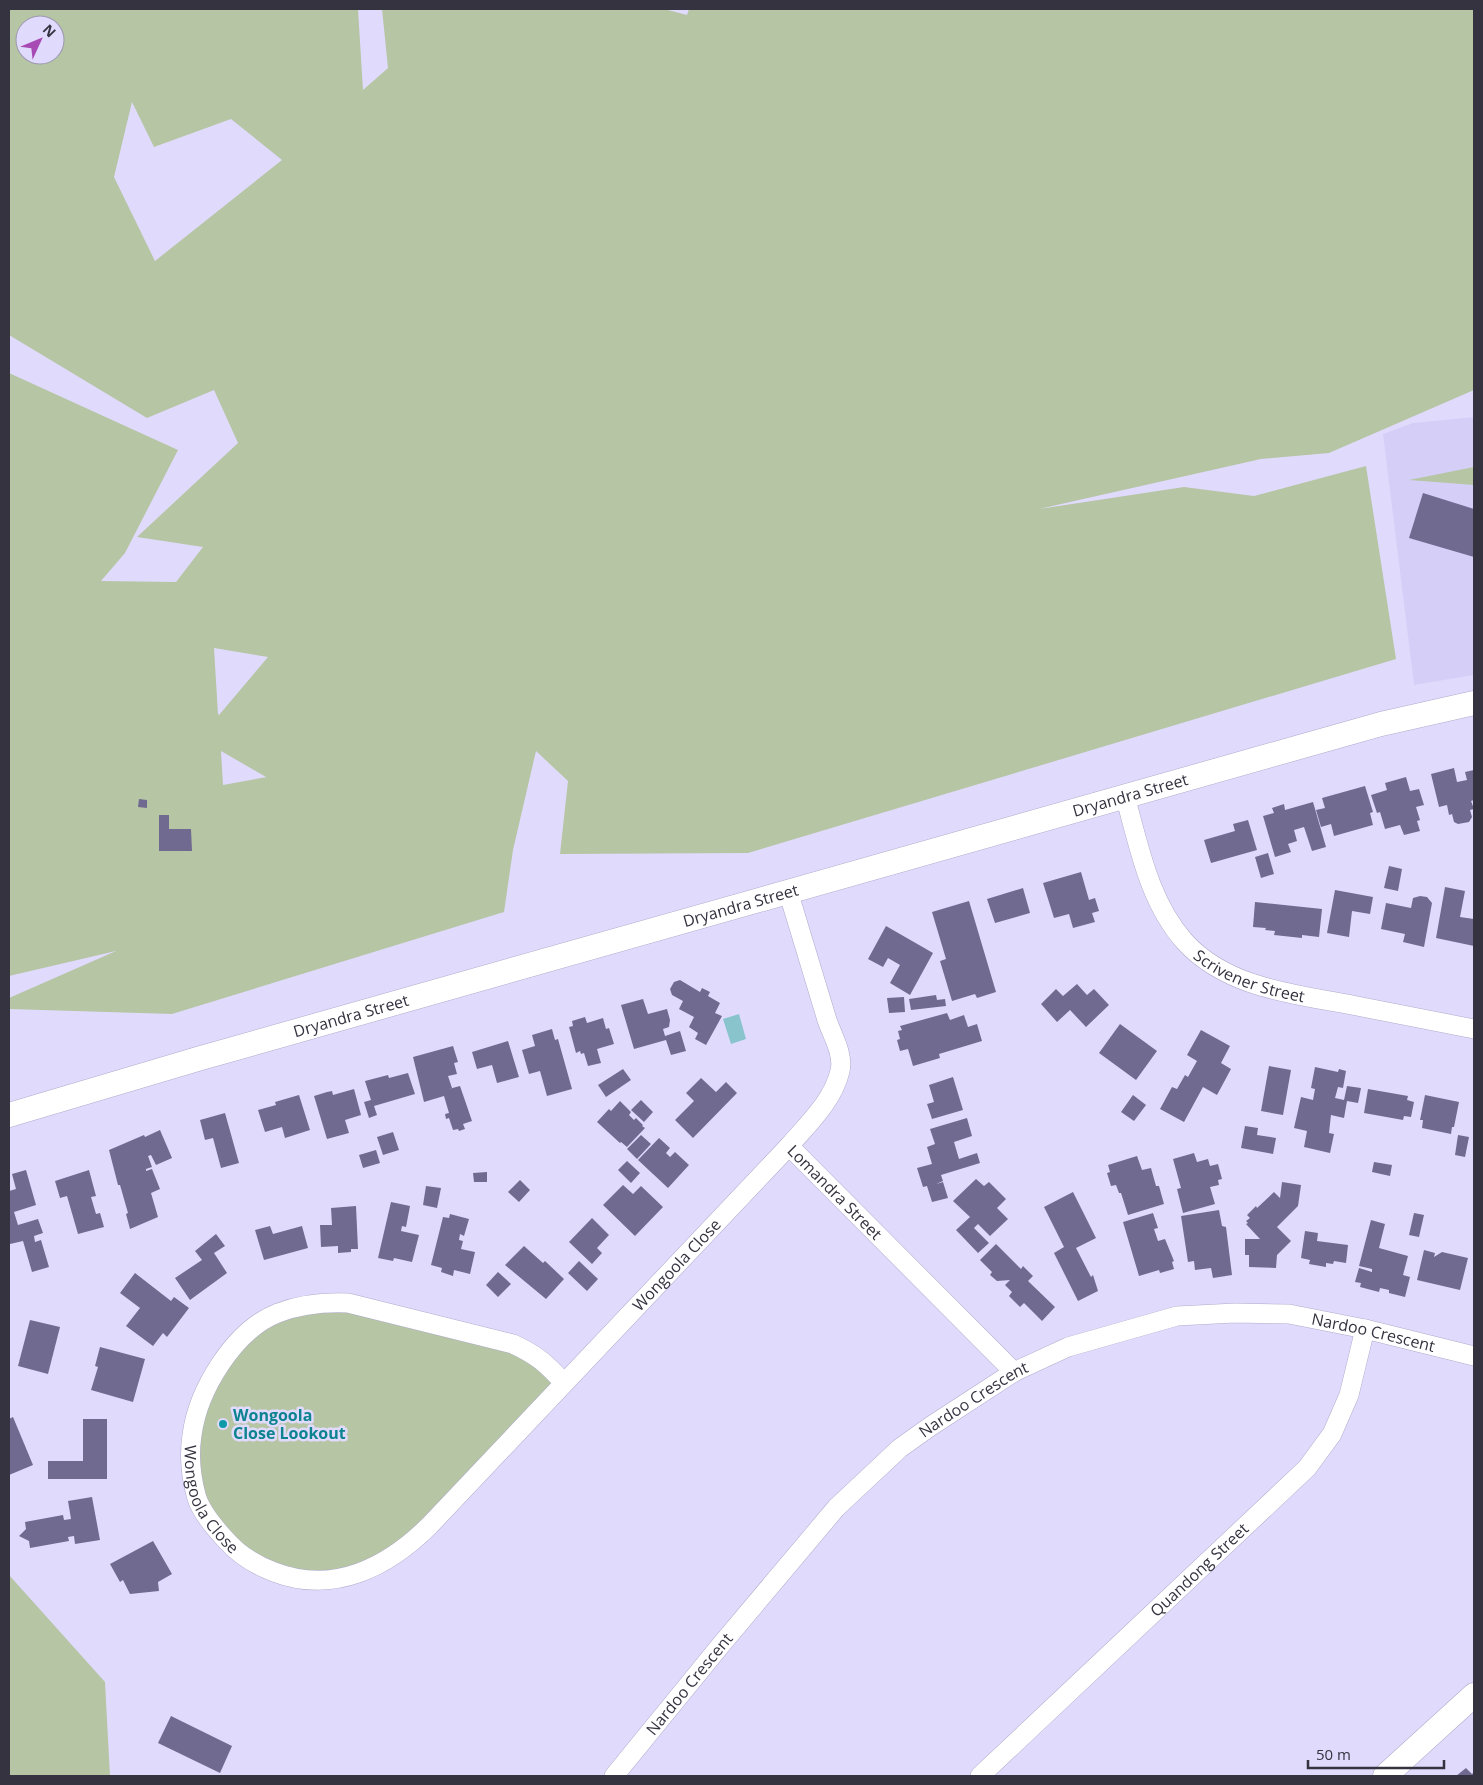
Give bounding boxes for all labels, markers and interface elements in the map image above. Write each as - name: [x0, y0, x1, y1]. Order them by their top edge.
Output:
- north arrow: [15, 15, 65, 65]
- text: N: [39, 20, 61, 41]
- street label: Dryandra Street: [1070, 768, 1191, 822]
- street label: Dryandra Street: [680, 878, 801, 932]
- street label: Scrivener Street: [1189, 944, 1307, 1007]
- street label: Dryandra Street: [291, 989, 411, 1042]
- street label: Lomandra Street: [783, 1140, 887, 1245]
- street label: Wongoola Close: [627, 1214, 726, 1316]
- street label: Nardoo Crescent: [1310, 1308, 1438, 1357]
- street label: Nardoo Crescent: [914, 1356, 1032, 1442]
- place label: Wongoola Close Lookout: [233, 1404, 346, 1444]
- marker: Wongoola Close Lookout: [217, 1418, 229, 1430]
- street label: Wongoola Close: [180, 1445, 244, 1558]
- street label: Quandong Street: [1145, 1518, 1253, 1621]
- street label: Nardoo Crescent: [641, 1628, 738, 1740]
- scale bar: [1308, 1738, 1444, 1770]
- text: 50 m: [1316, 1744, 1351, 1764]

